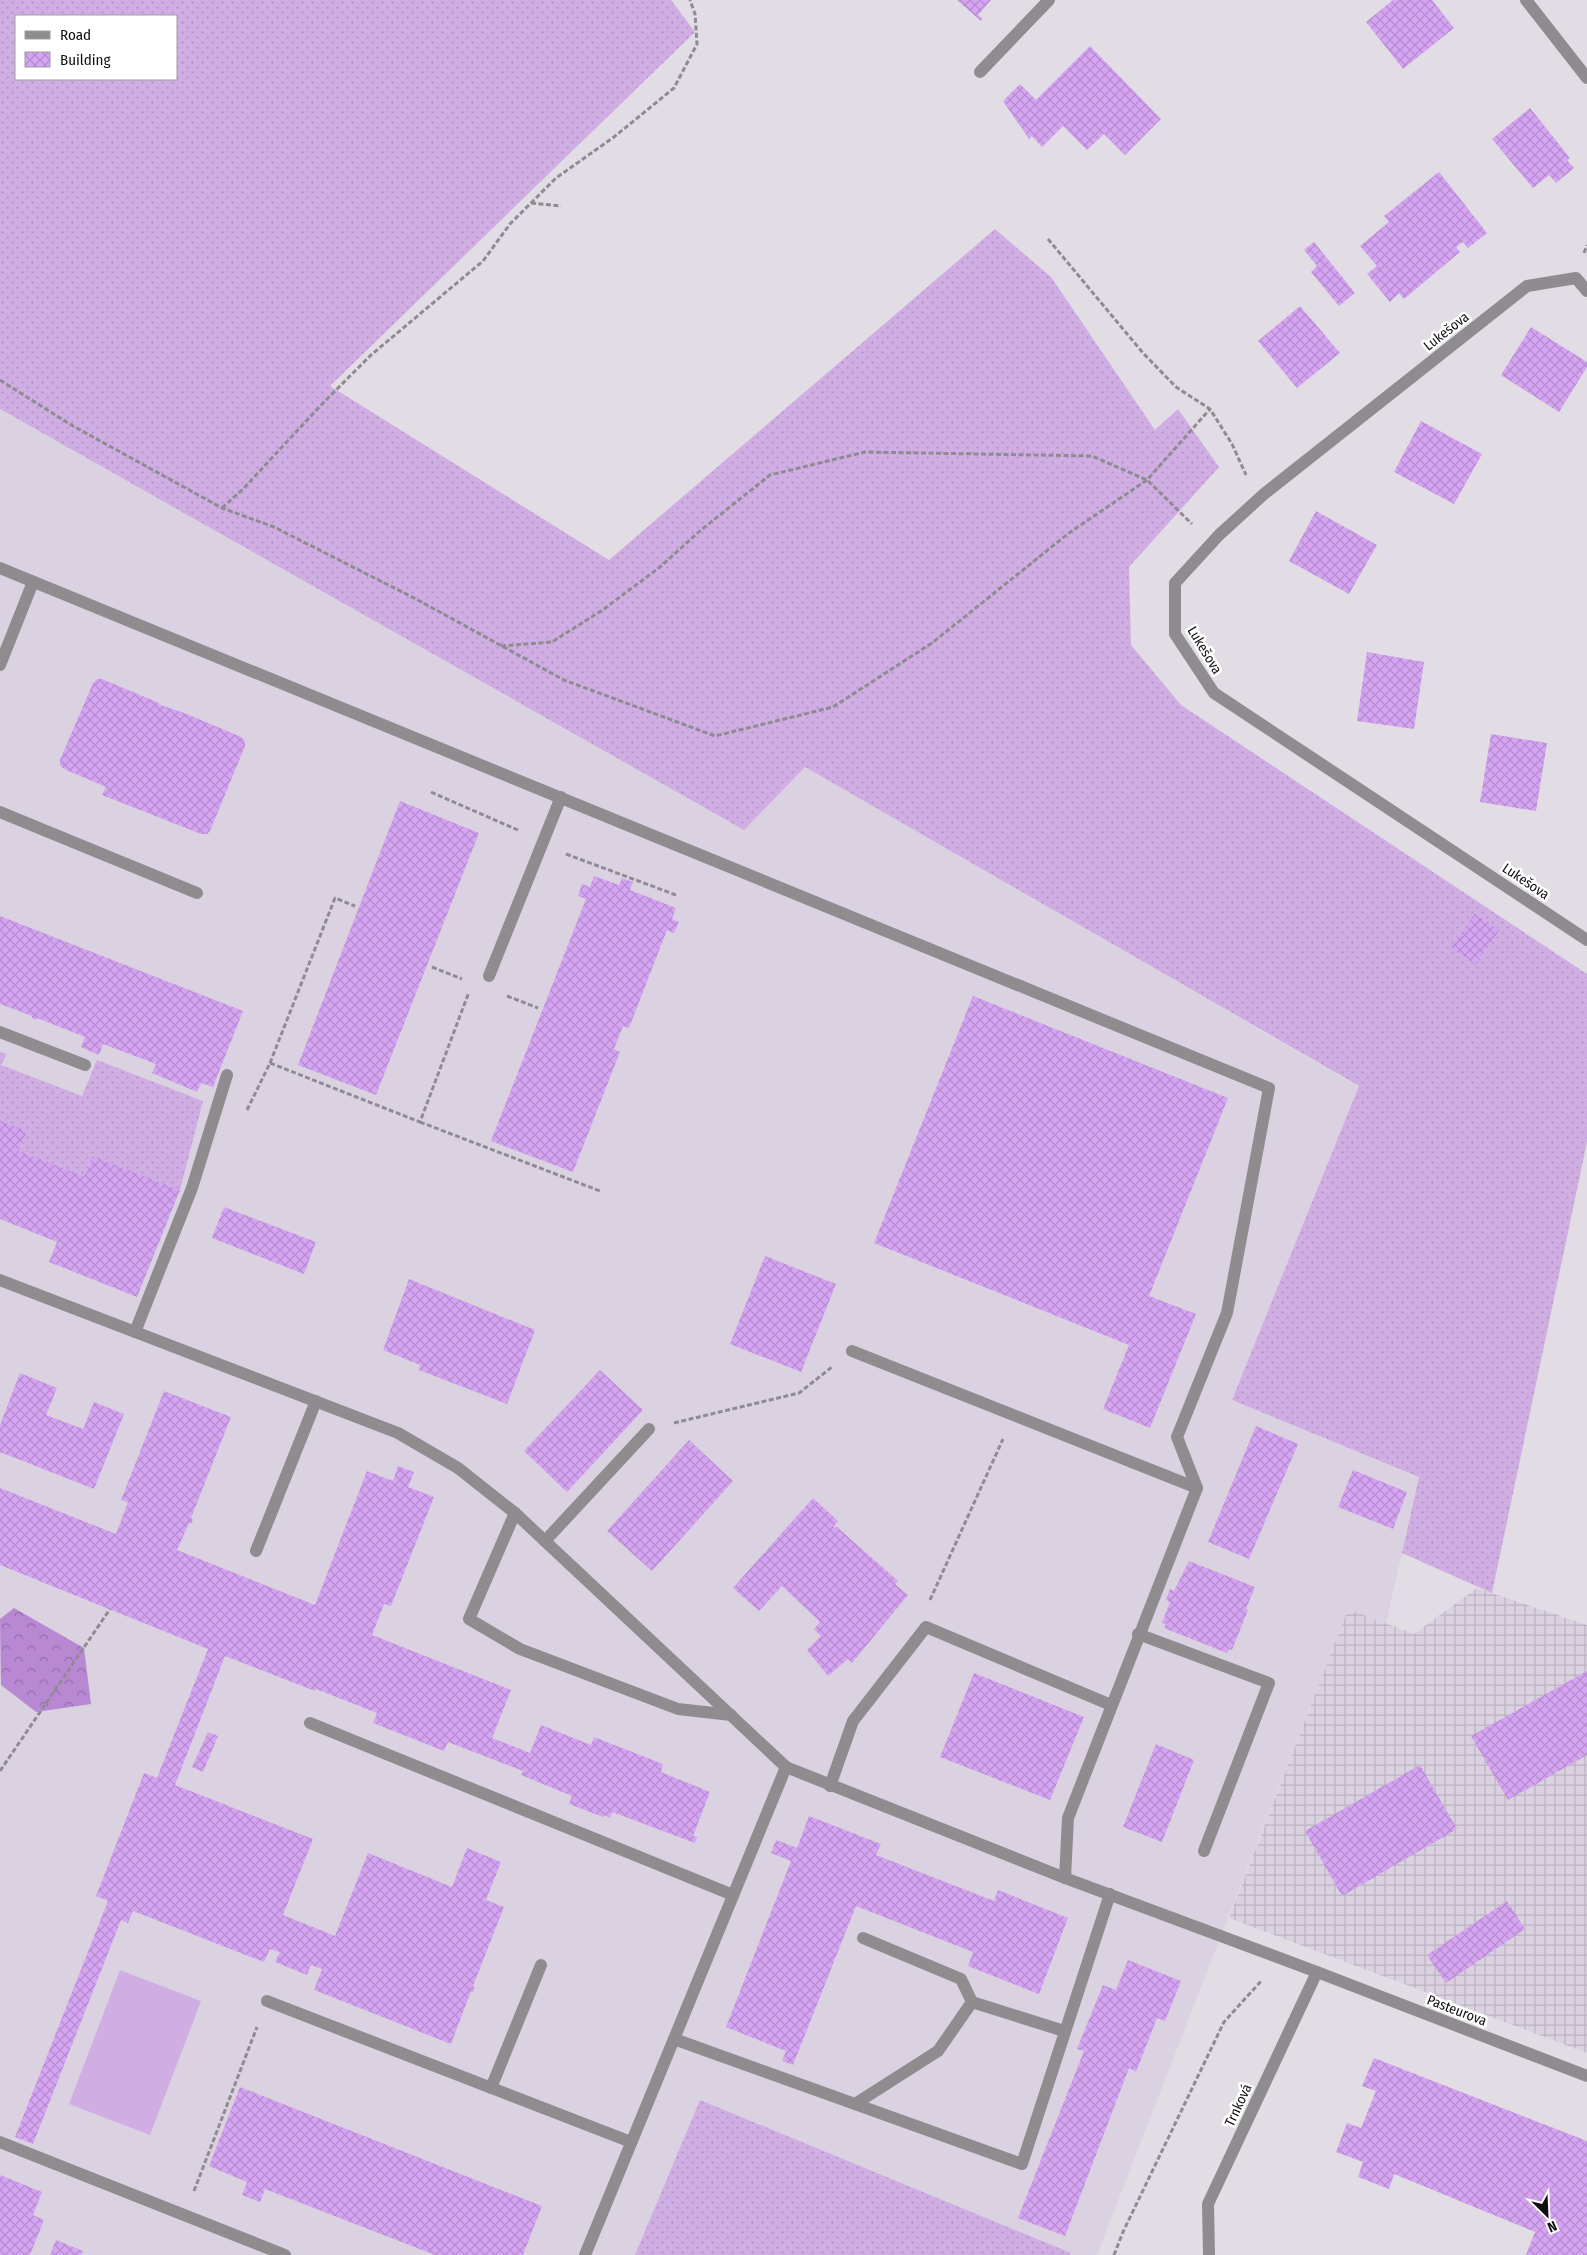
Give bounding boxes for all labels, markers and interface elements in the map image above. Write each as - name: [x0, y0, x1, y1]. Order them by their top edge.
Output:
- legend: [15, 15, 178, 80]
- text: Road: [60, 26, 91, 44]
- text: Building: [60, 51, 111, 69]
- street label: Lukešova: [1420, 308, 1472, 354]
- street label: Lukešova: [1184, 623, 1226, 677]
- street label: Lukešova: [1499, 860, 1552, 903]
- street label: Pasteurova: [1425, 1991, 1489, 2030]
- street label: Trnková: [1221, 2081, 1256, 2129]
- north arrow: [1522, 2190, 1572, 2240]
- text: N: [1545, 2217, 1559, 2236]

